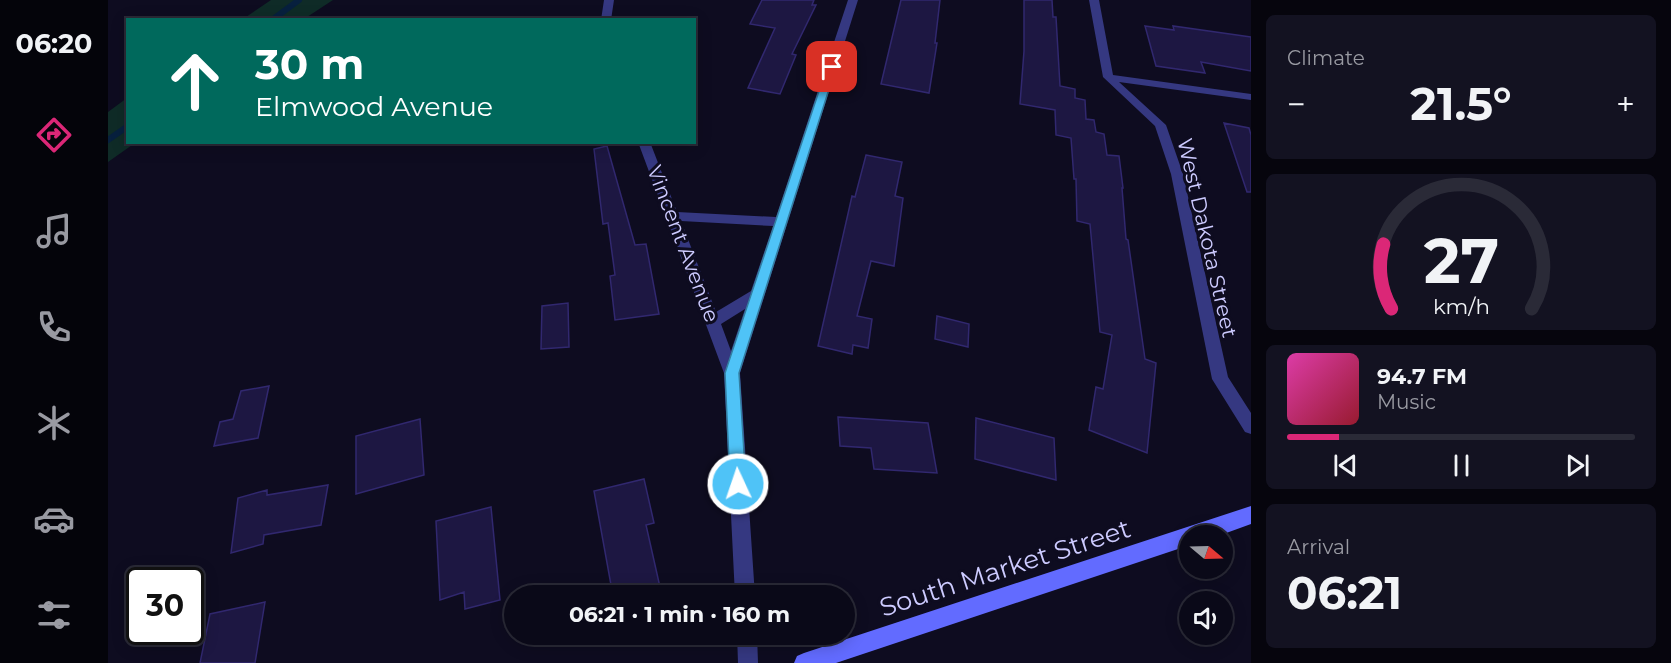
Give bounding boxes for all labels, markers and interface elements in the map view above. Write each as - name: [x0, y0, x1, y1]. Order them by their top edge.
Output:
- text: 06:20: [16, 27, 92, 60]
- text: 30 m: [255, 38, 364, 90]
- pin: [806, 41, 857, 92]
- icon: ahead: [156, 42, 234, 120]
- text: Climate: [1287, 46, 1365, 70]
- icon: arrive: [815, 50, 848, 83]
- text: 21.5°: [1410, 76, 1512, 131]
- text: −: [1287, 84, 1306, 124]
- text: +: [1616, 84, 1635, 124]
- text: Elmwood Avenue: [255, 90, 493, 123]
- icon: directions: [33, 114, 75, 156]
- street label: West Dakota Street: [1172, 136, 1243, 340]
- street label: Vincent Avenue: [642, 162, 725, 326]
- icon: music: [33, 210, 75, 252]
- text: 27: [1423, 223, 1499, 299]
- text: km/h: [1432, 293, 1490, 319]
- icon: phone: [33, 306, 75, 348]
- text: 94.7 FM: [1377, 363, 1467, 390]
- text: Music: [1377, 390, 1436, 414]
- icon: climate: [33, 402, 75, 444]
- icon: previous: [1329, 449, 1362, 482]
- icon: pause: [1445, 449, 1478, 482]
- icon: next: [1561, 449, 1594, 482]
- position arrow: [706, 452, 770, 516]
- icon: car: [33, 498, 75, 540]
- street label: South Market Street: [876, 512, 1134, 624]
- north arrow: [1179, 525, 1233, 579]
- map controls: [1179, 525, 1233, 645]
- text: Arrival: [1287, 535, 1350, 559]
- text: 06:21: [1287, 565, 1402, 620]
- speed limit sign: 30: [126, 567, 204, 645]
- button: sound: [1179, 591, 1233, 645]
- icon: filters: [33, 594, 75, 636]
- text: 06:21 · 1 min · 160 m: [569, 601, 790, 628]

